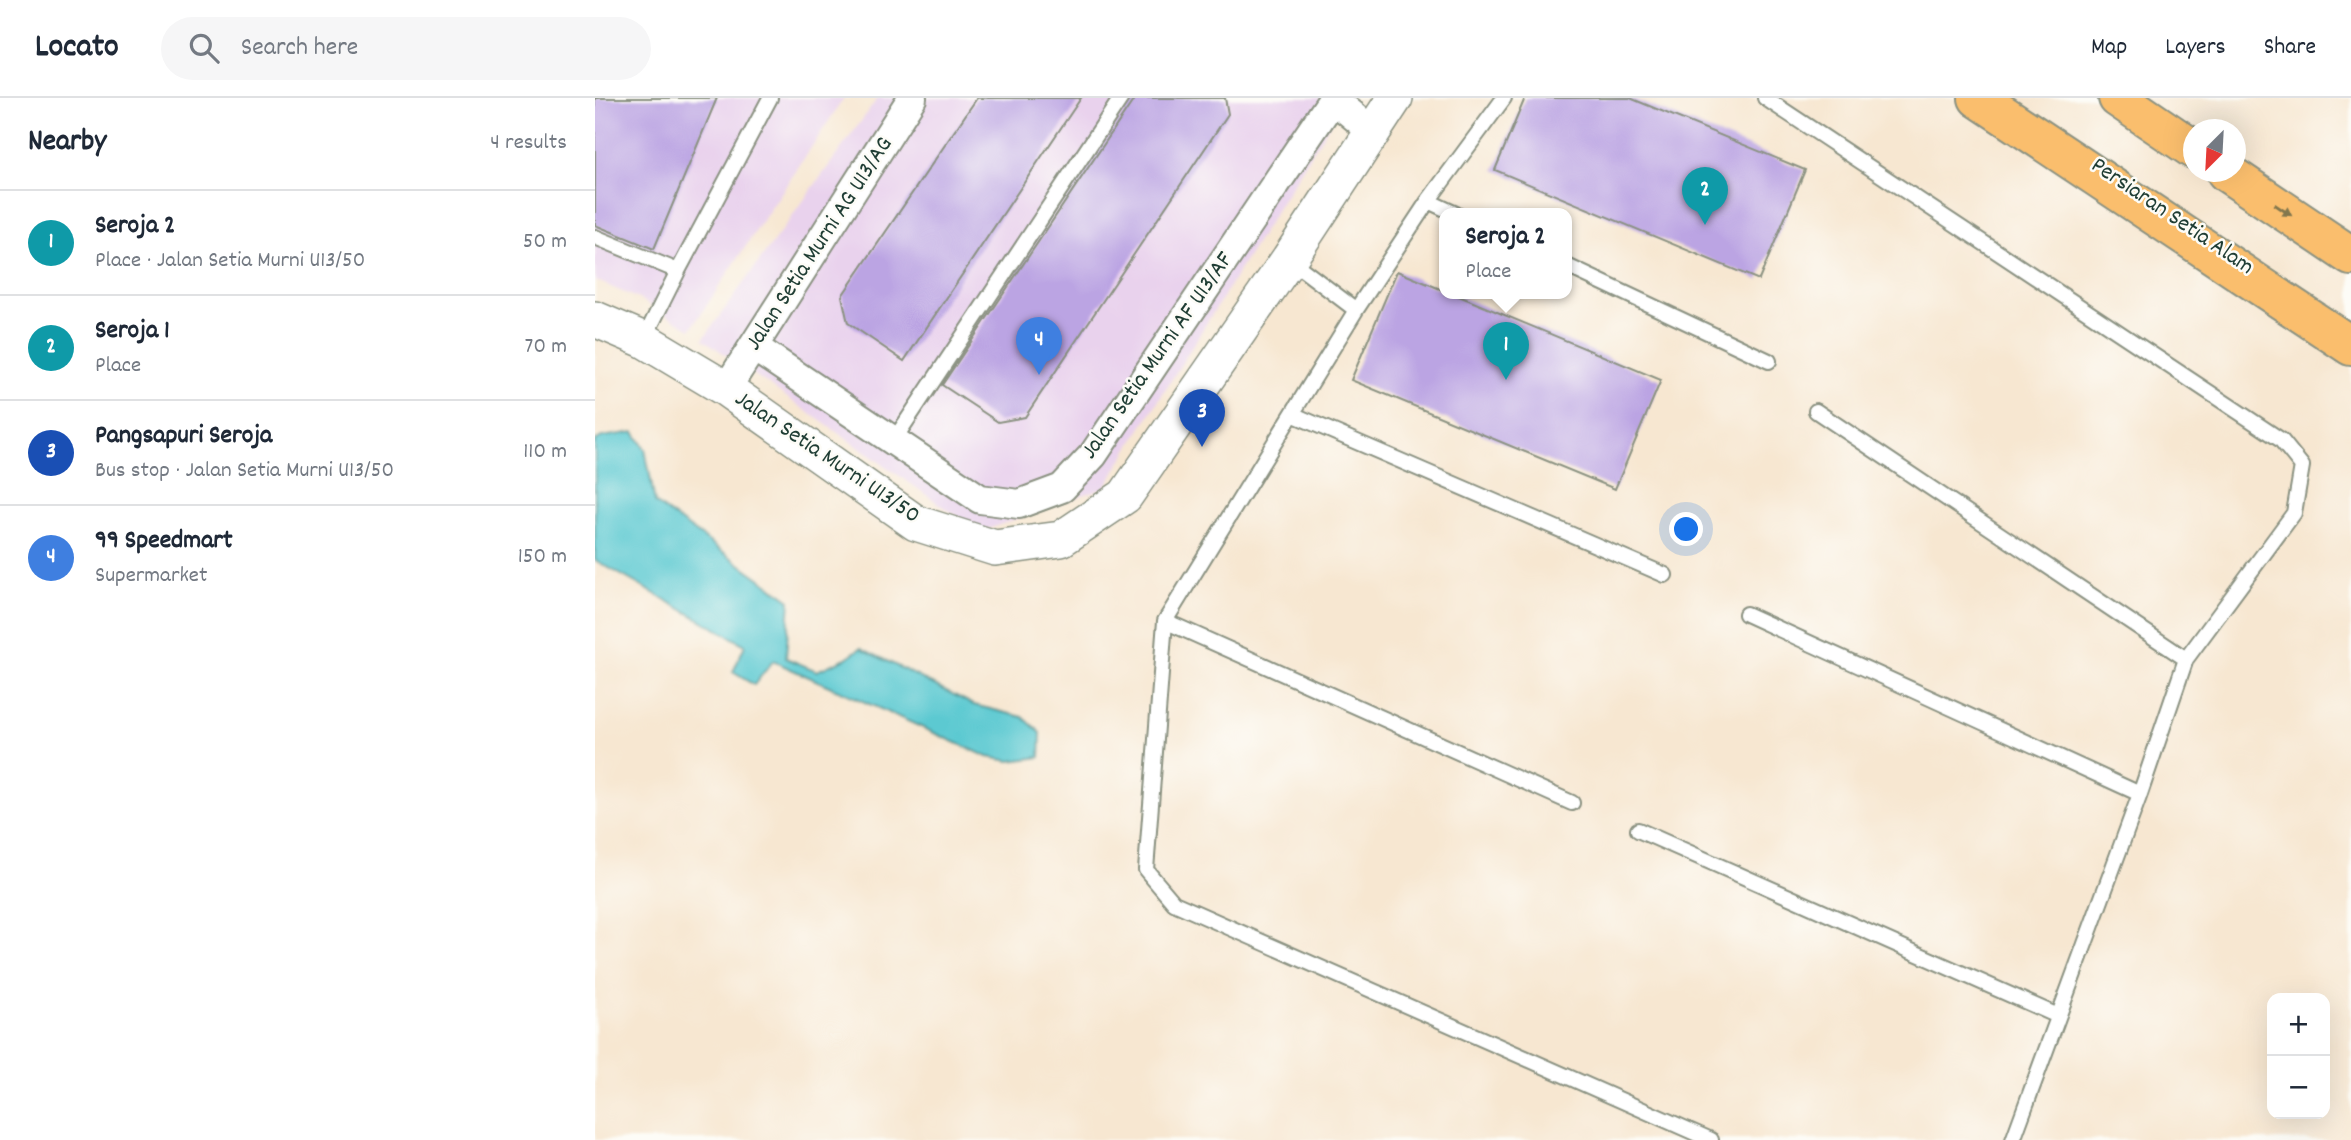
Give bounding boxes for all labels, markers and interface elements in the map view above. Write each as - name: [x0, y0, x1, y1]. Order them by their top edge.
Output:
- search box: [161, 17, 651, 80]
- text: Locato: [35, 25, 119, 72]
- icon: search: [185, 29, 223, 67]
- text: Search here: [241, 30, 358, 67]
- text: Map: [2091, 31, 2127, 65]
- text: Layers: [2165, 31, 2226, 65]
- text: Share: [2264, 31, 2316, 65]
- north arrow: [2183, 119, 2246, 182]
- text: Nearby: [28, 122, 106, 165]
- text: 4 results: [490, 127, 567, 160]
- street label: Jalan Setia Murni AG U13/AG: [738, 130, 902, 358]
- street label: Persiaran Setia Alam: [2084, 150, 2260, 284]
- pin: 2: [1682, 167, 1728, 225]
- one-way arrow: [2274, 203, 2292, 217]
- text: Seroja 2: [95, 208, 175, 245]
- popup: [1439, 208, 1572, 299]
- text: Seroja 2: [1465, 219, 1546, 256]
- text: 1: [48, 226, 54, 259]
- text: 50 m: [523, 226, 567, 259]
- text: Place · Jalan Setia Murni U13/50: [95, 245, 365, 278]
- street label: Jalan Setia Murni AF U13/AF: [1076, 247, 1240, 465]
- text: Place: [1465, 256, 1511, 289]
- text: Seroja 1: [95, 313, 170, 350]
- pin: 4: [1016, 317, 1062, 375]
- pin: 1: [1483, 322, 1529, 380]
- text: 2: [46, 331, 56, 364]
- text: 70 m: [525, 331, 567, 364]
- text: Place: [95, 350, 141, 383]
- street label: Jalan Setia Murni U13/50: [727, 383, 927, 533]
- pin: 3: [1179, 389, 1225, 447]
- text: Pangsapuri Seroja: [95, 418, 272, 455]
- text: 3: [46, 436, 56, 469]
- text: 110 m: [523, 436, 567, 469]
- text: Bus stop · Jalan Setia Murni U13/50: [95, 455, 394, 488]
- your location: [1669, 512, 1703, 546]
- text: 99 Speedmart: [95, 523, 233, 560]
- text: 4: [46, 541, 56, 574]
- text: 150 m: [518, 541, 567, 574]
- text: Supermarket: [95, 560, 207, 593]
- map controls: [2267, 993, 2330, 1119]
- button: +: [2267, 993, 2330, 1056]
- button: −: [2267, 1056, 2330, 1119]

